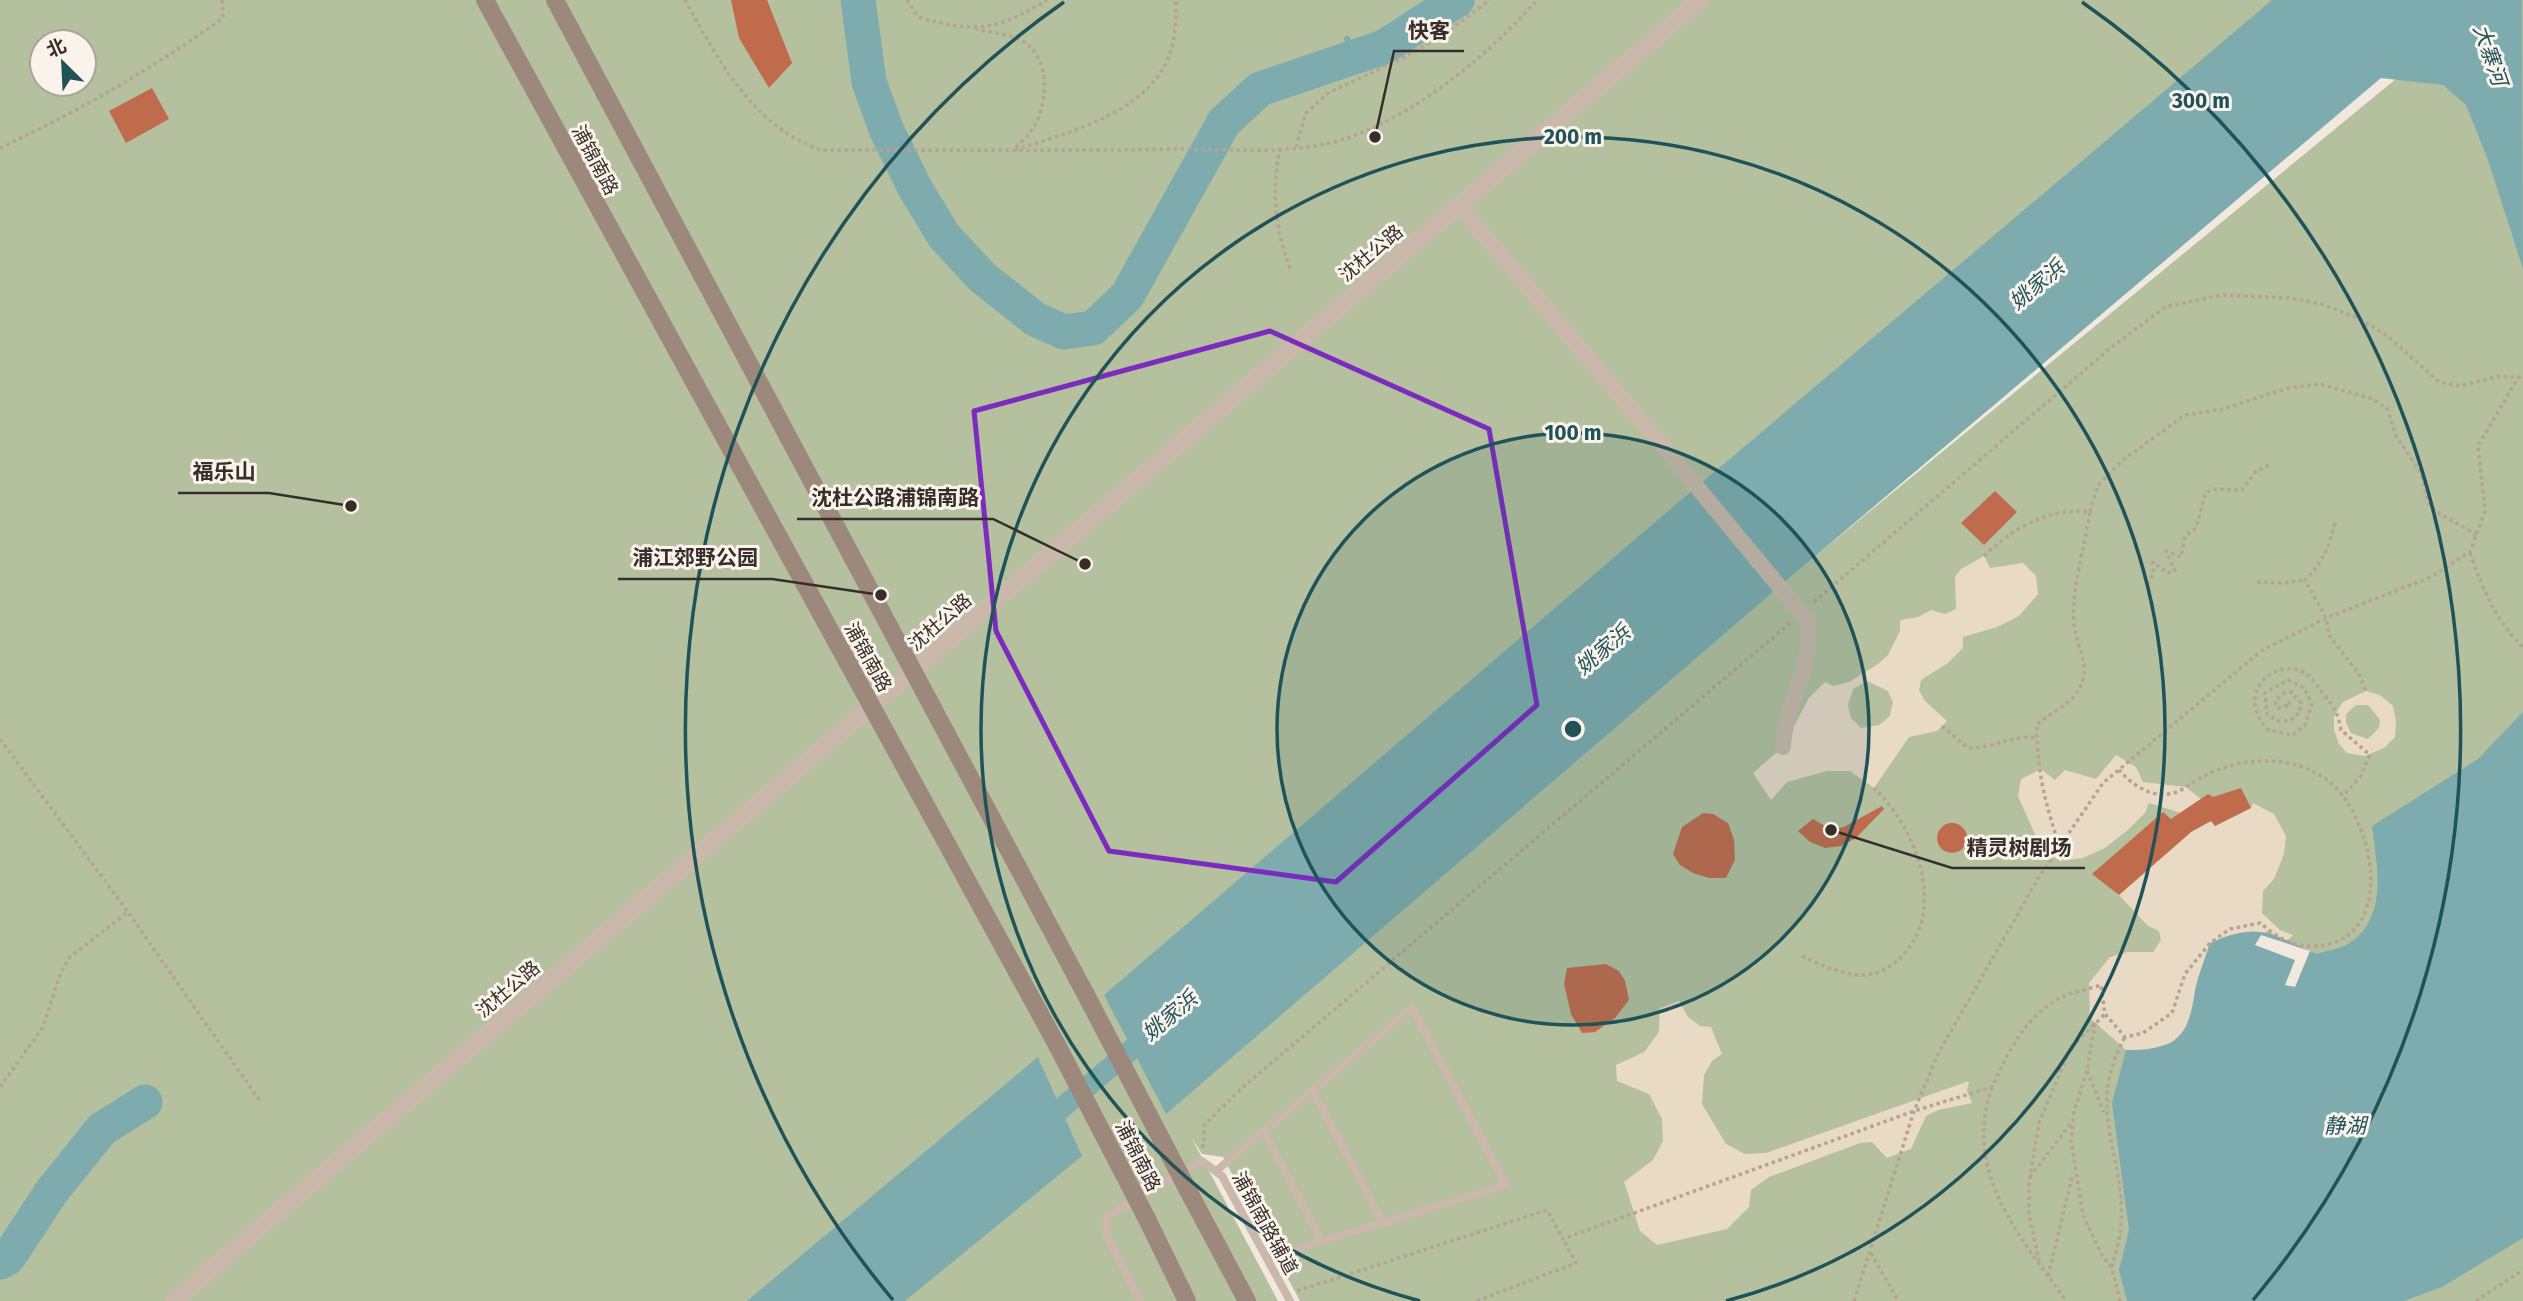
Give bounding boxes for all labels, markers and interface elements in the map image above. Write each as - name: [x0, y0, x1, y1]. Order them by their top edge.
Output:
- callout: 快客: [1394, 9, 1464, 51]
- text: 快客: [1408, 18, 1450, 44]
- water label: 大寨河: [2467, 21, 2514, 93]
- north arrow: [28, 28, 98, 98]
- text: 北: [43, 34, 70, 62]
- text: 300 m: [2171, 88, 2230, 114]
- street label: 浦锦南路: [567, 121, 623, 199]
- text: 200 m: [1544, 124, 1602, 150]
- street label: 沈杜公路: [1334, 220, 1408, 286]
- water label: 姚家浜: [2005, 254, 2071, 315]
- text: 100 m: [1544, 420, 1602, 446]
- callout: 福乐山: [178, 451, 269, 493]
- text: 福乐山: [193, 459, 256, 485]
- callout: 沈杜公路浦锦南路: [797, 477, 993, 519]
- text: 沈杜公路浦锦南路: [811, 485, 979, 511]
- callout: 浦江郊野公园: [618, 537, 772, 579]
- text: 浦江郊野公园: [632, 545, 758, 571]
- street label: 沈杜公路: [904, 588, 976, 656]
- street label: 浦锦南路: [840, 618, 896, 696]
- water label: 姚家浜: [1571, 619, 1637, 680]
- centre of rings: [1561, 717, 1585, 741]
- callout: 精灵树剧场: [1952, 826, 2085, 868]
- text: 精灵树剧场: [1967, 835, 2072, 861]
- street label: 沈杜公路: [471, 956, 545, 1022]
- water label: 姚家浜: [1138, 985, 1204, 1046]
- water label: 静湖: [2324, 1113, 2369, 1139]
- street label: 浦锦南路: [1110, 1117, 1166, 1195]
- street label: 浦锦南路辅道: [1227, 1168, 1303, 1278]

